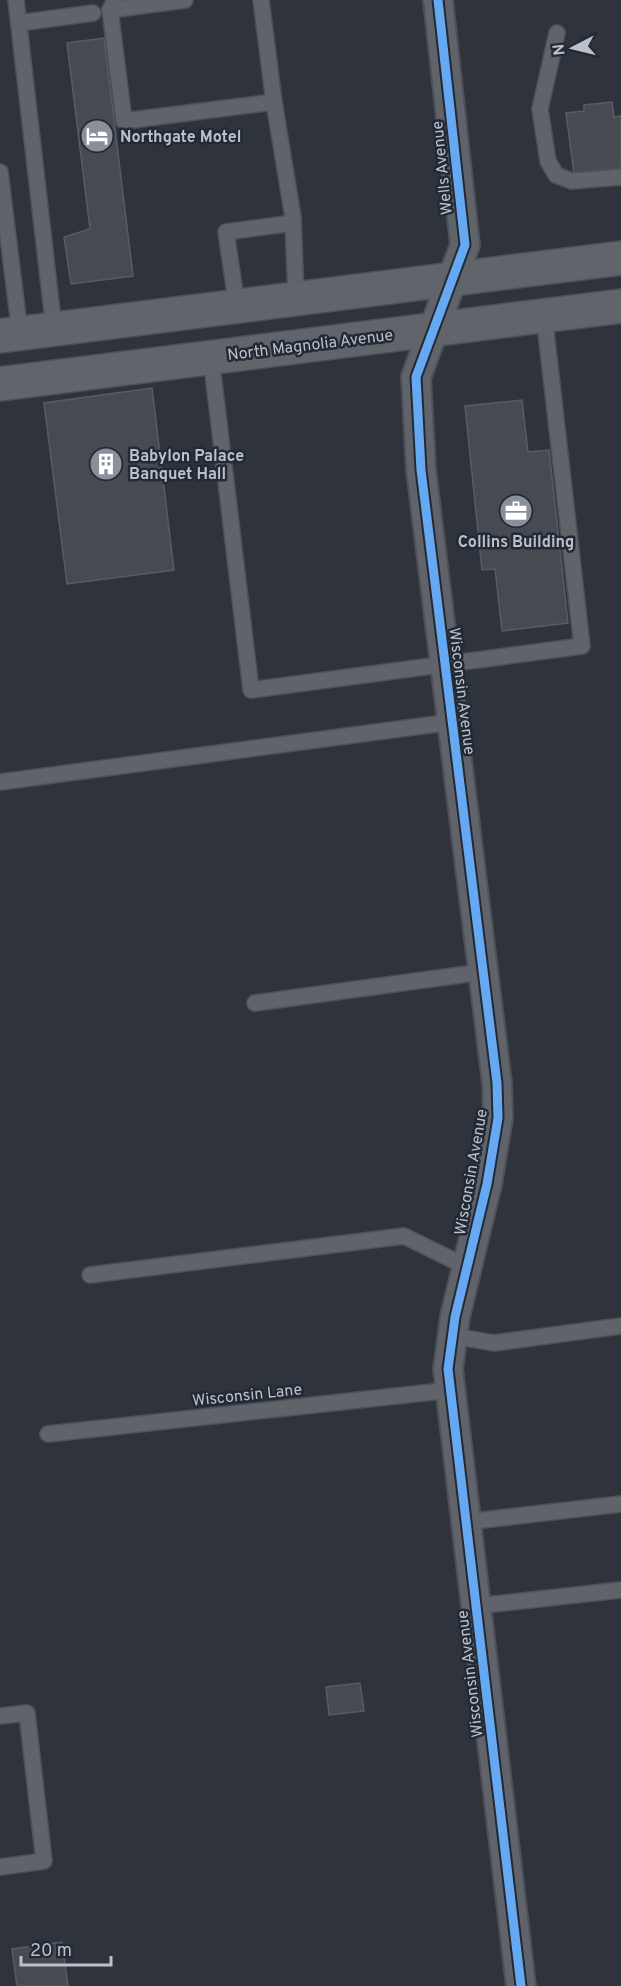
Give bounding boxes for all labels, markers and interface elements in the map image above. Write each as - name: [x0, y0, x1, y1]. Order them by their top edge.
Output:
- north arrow: [543, 18, 603, 78]
- text: N: [549, 43, 571, 57]
- hotel icon: Northgate Motel: [79, 118, 115, 154]
- street label: Wells Avenue: [428, 120, 458, 216]
- place label: Northgate Motel: [120, 128, 241, 148]
- street label: North Magnolia Avenue: [226, 326, 394, 366]
- building icon: Babylon Palace Banquet Hall: [88, 446, 124, 482]
- place label: Babylon Palace Banquet Hall: [129, 447, 244, 485]
- office icon: Collins Building: [498, 493, 534, 529]
- place label: Collins Building: [458, 533, 574, 553]
- street label: Wisconsin Avenue: [443, 626, 479, 756]
- street label: Wisconsin Avenue: [451, 1108, 493, 1237]
- street label: Wisconsin Lane: [191, 1380, 303, 1412]
- street label: Wisconsin Avenue: [453, 1609, 489, 1739]
- scale bar: [21, 1929, 111, 1967]
- text: 20 m: [30, 1940, 72, 1963]

